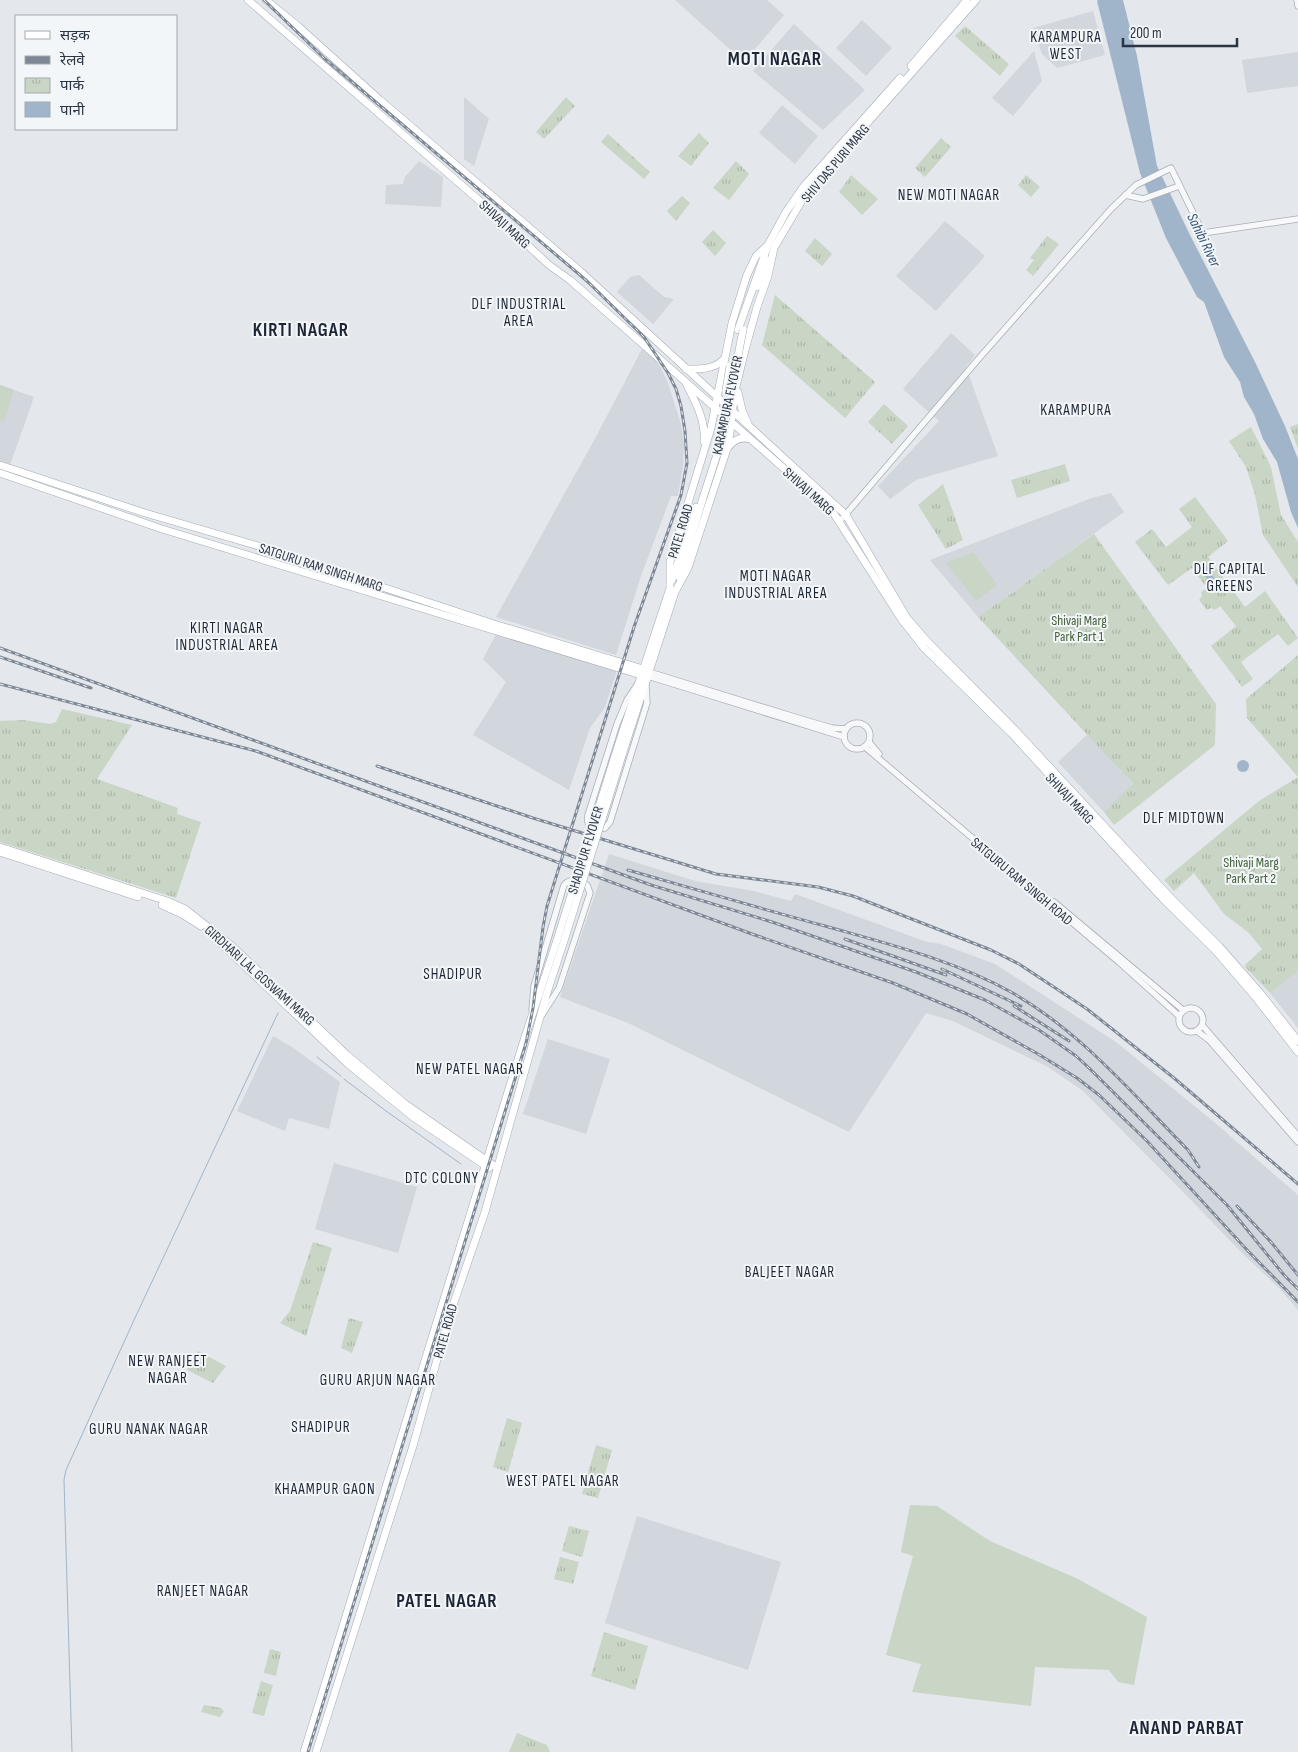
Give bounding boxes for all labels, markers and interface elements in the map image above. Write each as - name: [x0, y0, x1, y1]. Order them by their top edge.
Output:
- legend: [15, 15, 178, 130]
- scale bar: [1123, 15, 1237, 47]
- text: 200 m: [1130, 24, 1162, 43]
- text: सड़क: [60, 26, 90, 45]
- district label: KARAMPURA WEST: [1030, 28, 1102, 64]
- district label: MOTI NAGAR: [728, 48, 822, 71]
- text: रेलवे: [59, 51, 85, 70]
- text: पार्क: [60, 76, 84, 95]
- text: पानी: [60, 101, 86, 120]
- street label: SHIV DAS PURI MARG: [798, 121, 873, 206]
- district label: NEW MOTI NAGAR: [898, 186, 1000, 205]
- street label: SHIVAJI MARG: [476, 196, 534, 252]
- water label: Sahibi River: [1182, 210, 1225, 271]
- district label: DLF INDUSTRIAL AREA: [471, 295, 567, 331]
- district label: KIRTI NAGAR: [253, 319, 349, 342]
- street label: KARAMPURA FLYOVER: [709, 353, 746, 456]
- district label: KARAMPURA: [1040, 401, 1112, 420]
- street label: SHIVAJI MARG: [779, 464, 838, 519]
- street label: PATEL ROAD: [664, 502, 697, 560]
- street label: SATGURU RAM SINGH MARG: [257, 539, 385, 596]
- district label: DLF CAPITAL GREENS: [1194, 560, 1266, 596]
- district label: MOTI NAGAR INDUSTRIAL AREA: [724, 567, 828, 603]
- park label: Shivaji Marg Park Part 1: [1051, 612, 1107, 645]
- district label: KIRTI NAGAR INDUSTRIAL AREA: [175, 619, 279, 655]
- street label: SHIVAJI MARG: [1042, 769, 1098, 827]
- street label: SHADIPUR FLYOVER: [564, 804, 607, 896]
- district label: DLF MIDTOWN: [1143, 809, 1225, 828]
- street label: SATGURU RAM SINGH ROAD: [967, 834, 1076, 929]
- park label: Shivaji Marg Park Part 2: [1223, 854, 1279, 887]
- street label: GIRDHARI LAL GOSWAMI MARG: [201, 921, 318, 1029]
- district label: SHADIPUR: [423, 965, 483, 984]
- district label: NEW PATEL NAGAR: [416, 1060, 524, 1079]
- district label: DTC COLONY: [405, 1169, 479, 1188]
- district label: BALJEET NAGAR: [745, 1263, 835, 1282]
- street label: PATEL ROAD: [430, 1302, 461, 1360]
- district label: NEW RANJEET NAGAR: [128, 1352, 208, 1388]
- district label: GURU ARJUN NAGAR: [320, 1371, 436, 1390]
- district label: SHADIPUR: [291, 1418, 351, 1437]
- district label: GURU NANAK NAGAR: [89, 1420, 209, 1439]
- district label: WEST PATEL NAGAR: [506, 1472, 620, 1491]
- district label: KHAAMPUR GAON: [274, 1480, 376, 1499]
- district label: RANJEET NAGAR: [157, 1582, 249, 1601]
- district label: PATEL NAGAR: [396, 1590, 498, 1613]
- district label: ANAND PARBAT: [1129, 1717, 1244, 1740]

